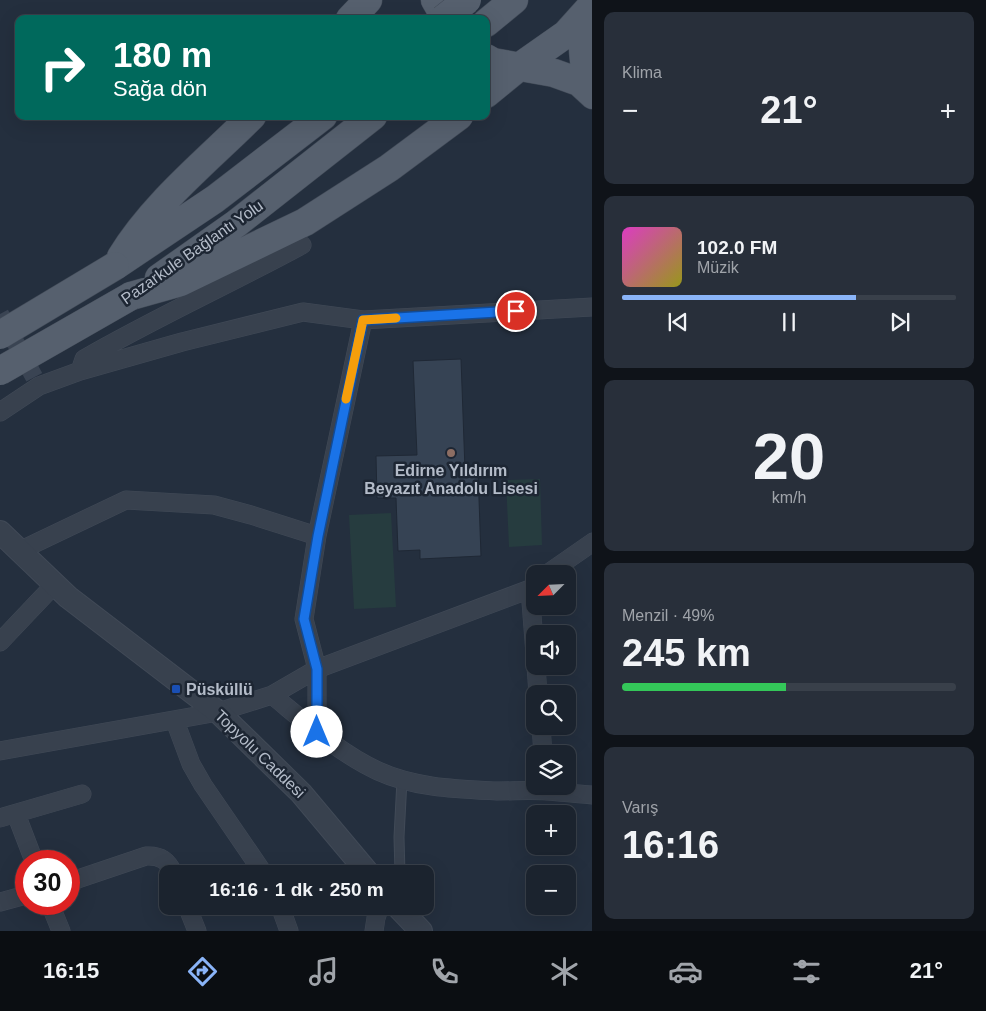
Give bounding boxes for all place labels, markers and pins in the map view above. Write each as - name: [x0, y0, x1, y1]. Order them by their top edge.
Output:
- pin: [495, 290, 537, 332]
- marker: Edirne Yıldırım Beyazıt Anadolu Lisesi: [445, 447, 457, 459]
- place label: Edirne Yıldırım Beyazıt Anadolu Lisesi: [364, 462, 538, 497]
- place label: Püsküllü: [186, 681, 253, 698]
- marker: Püsküllü: [170, 683, 182, 695]

